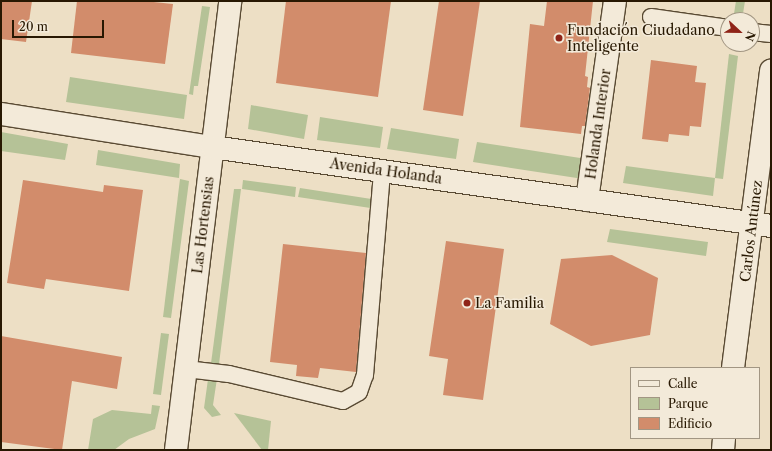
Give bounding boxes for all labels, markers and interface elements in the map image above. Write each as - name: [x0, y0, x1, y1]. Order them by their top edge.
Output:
- scale bar: [14, 12, 106, 38]
- north arrow: [720, 12, 760, 52]
- text: 20 m: [19, 19, 48, 34]
- place label: Fundación Ciudadano Inteligente: [567, 22, 715, 54]
- text: N: [742, 29, 758, 43]
- marker: Fundación Ciudadano Inteligente: [554, 33, 564, 43]
- street label: Holanda Interior: [582, 68, 614, 180]
- street label: Avenida Holanda: [329, 155, 443, 187]
- street label: Las Hortensias: [189, 175, 217, 275]
- street label: Carlos Antúnez: [736, 179, 766, 283]
- place label: La Familia: [475, 295, 544, 311]
- marker: La Familia: [462, 298, 472, 308]
- legend: [630, 367, 760, 439]
- text: Calle: [668, 376, 697, 391]
- text: Parque: [668, 396, 708, 411]
- text: Edificio: [668, 416, 712, 431]

